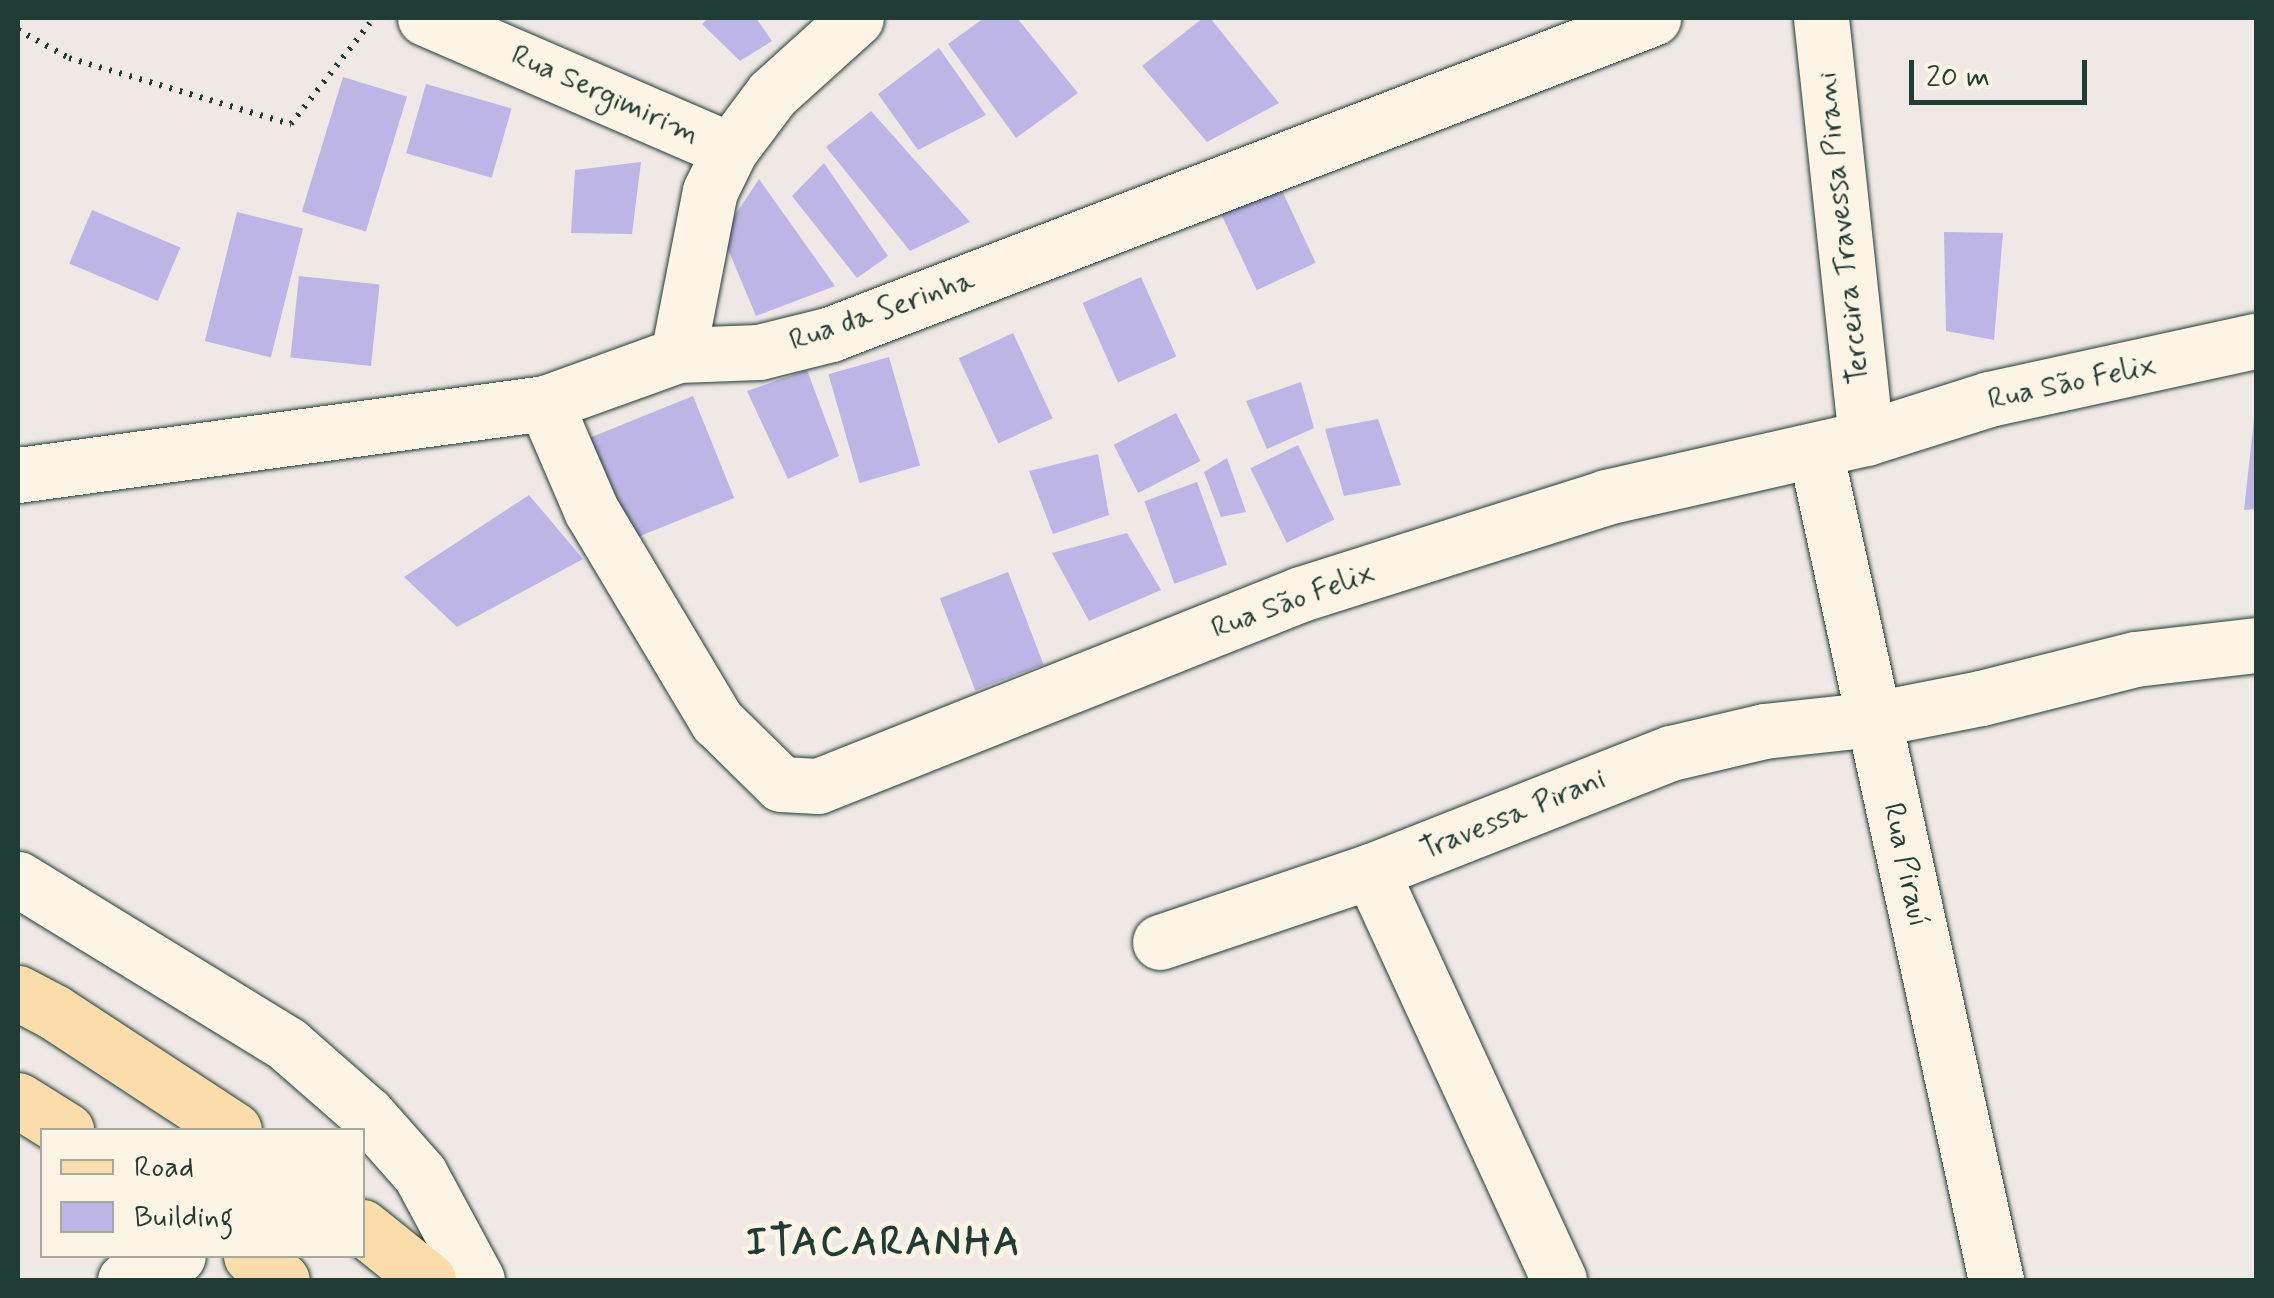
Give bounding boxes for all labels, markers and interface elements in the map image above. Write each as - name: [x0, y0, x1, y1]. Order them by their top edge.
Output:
- street label: Rua Sergimirim: [505, 37, 705, 153]
- scale bar: [1914, 40, 2092, 102]
- text: 20 m: [1926, 58, 1990, 97]
- street label: Terceira Travessa Pirani: [1809, 73, 1877, 383]
- street label: Rua da Serinha: [783, 262, 981, 360]
- street label: Rua São Felix: [1984, 348, 2160, 418]
- street label: Rua São Felix: [1206, 555, 1380, 647]
- street label: Travessa Pirani: [1413, 761, 1613, 869]
- street label: Rua Pirauí: [1874, 798, 1936, 932]
- legend: [40, 1128, 365, 1258]
- text: Road: [134, 1148, 194, 1187]
- text: Building: [134, 1198, 233, 1237]
- district label: ITACARANHA: [750, 1219, 1018, 1267]

